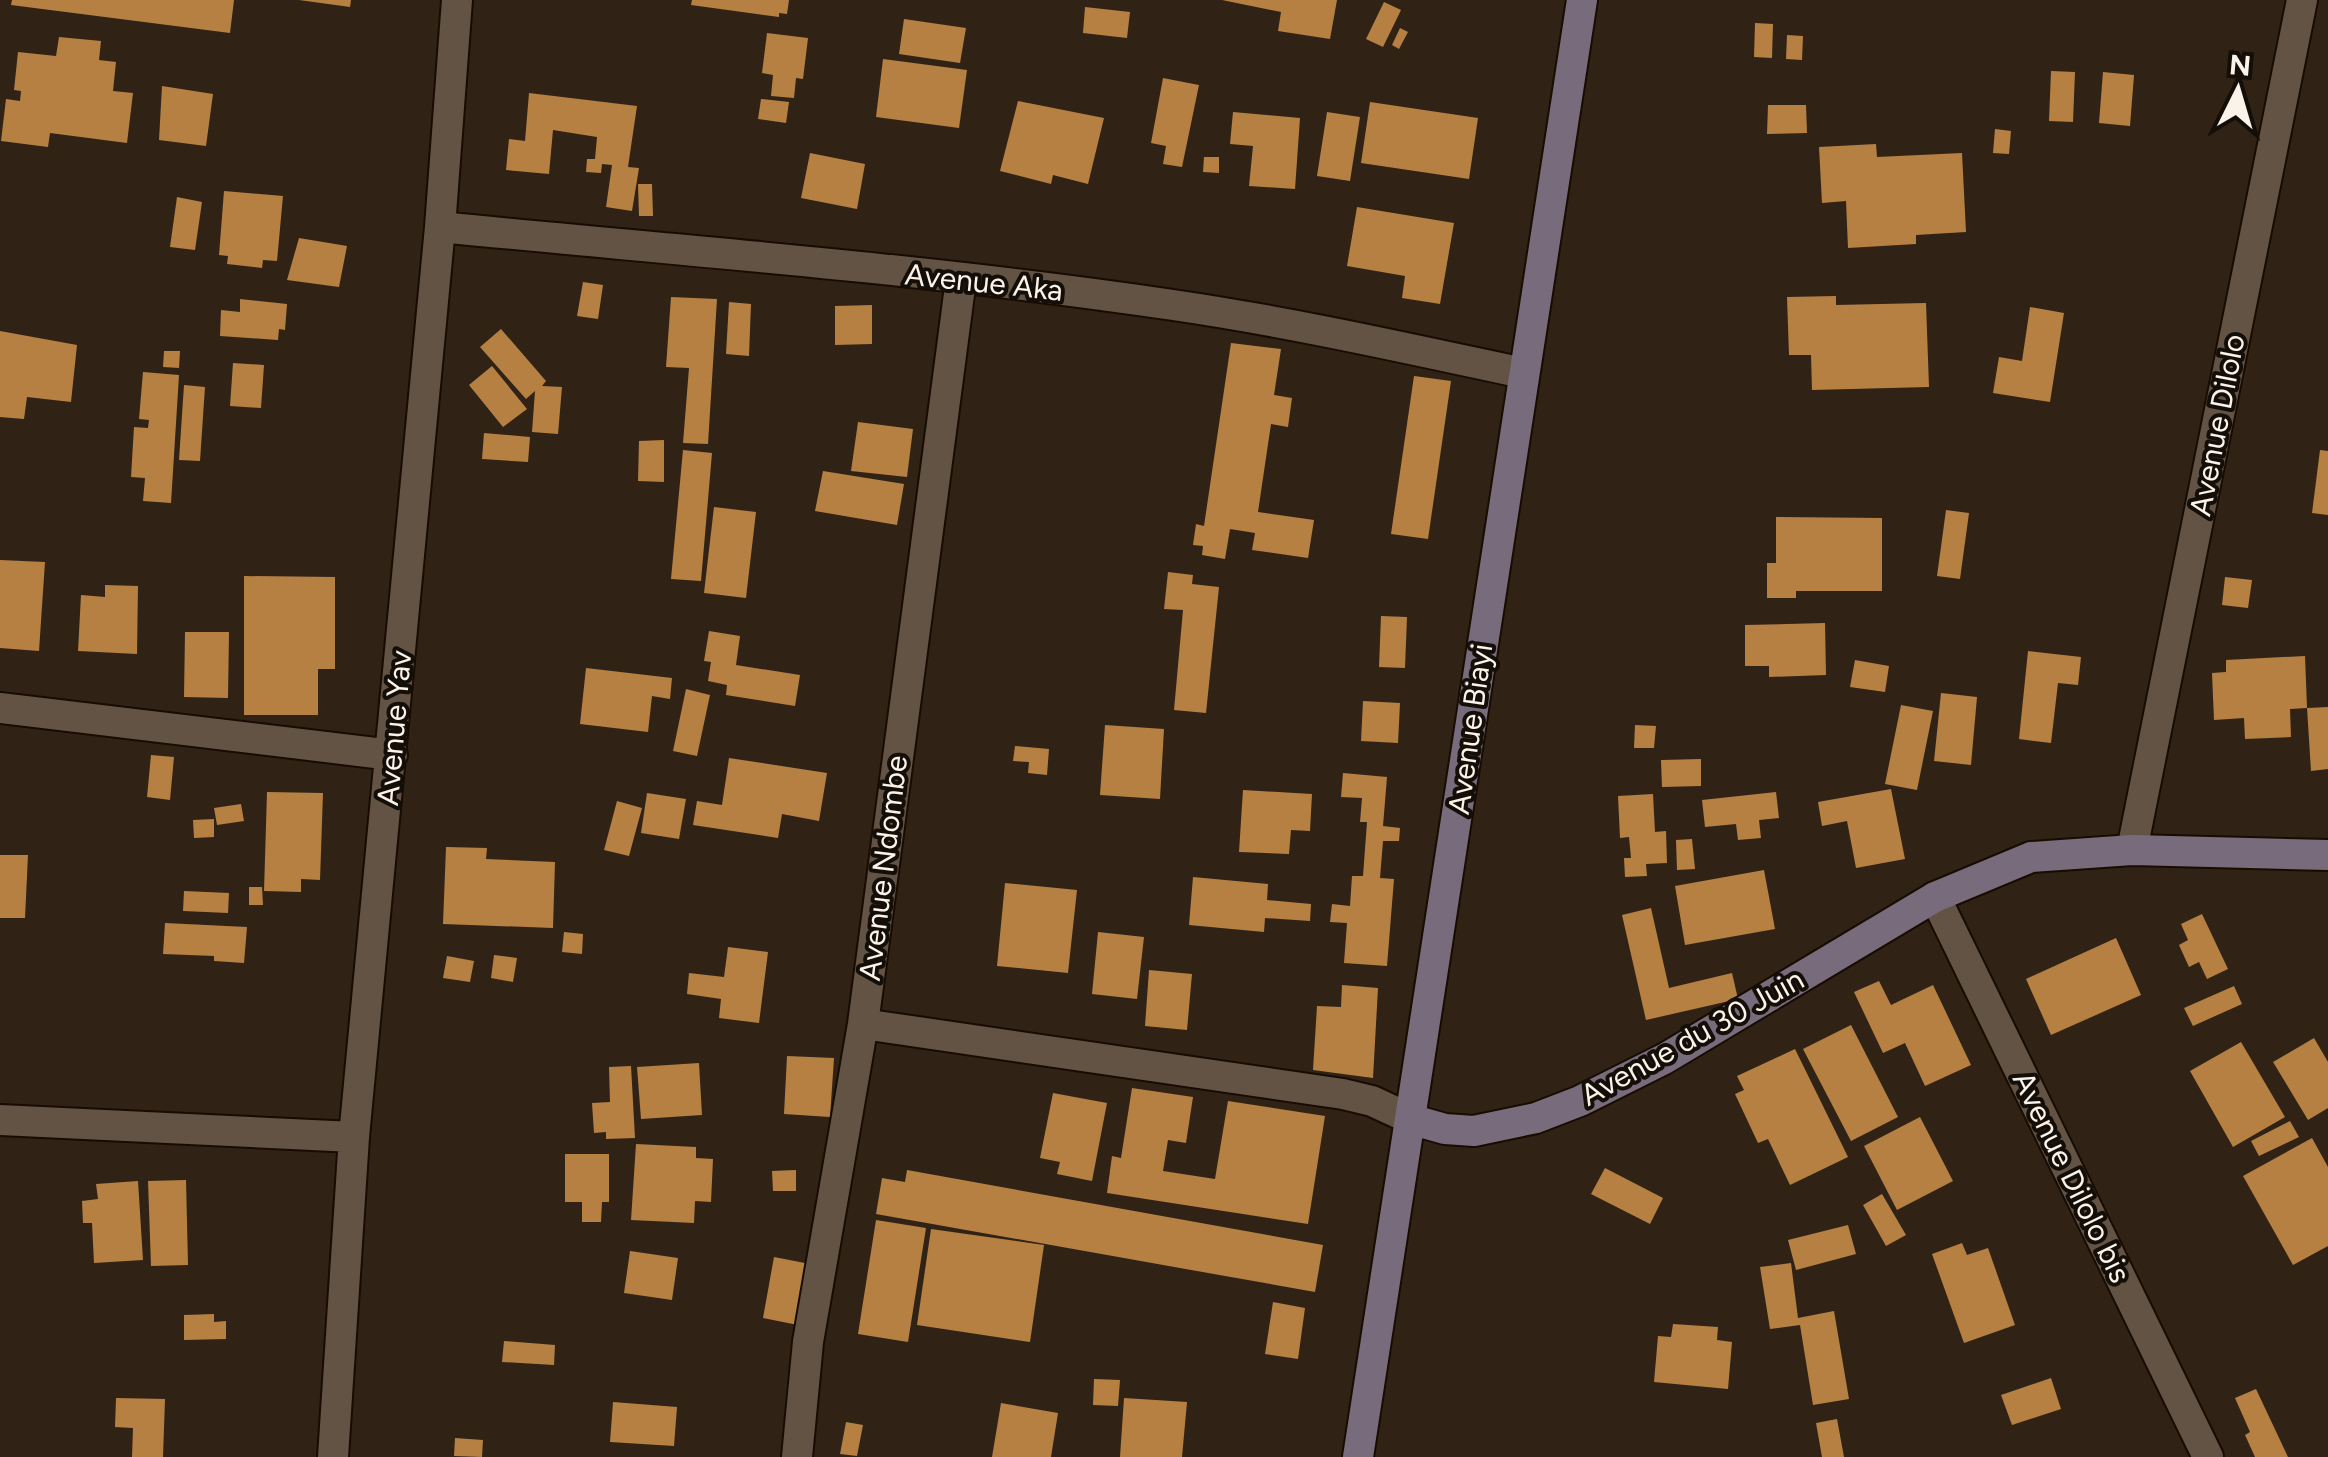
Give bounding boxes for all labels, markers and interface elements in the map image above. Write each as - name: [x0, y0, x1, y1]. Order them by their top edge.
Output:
- north arrow: [2188, 40, 2288, 140]
- text: N: [2228, 47, 2252, 83]
- street label: Avenue Aka: [903, 255, 1065, 309]
- street label: Avenue Dilolo: [2181, 331, 2253, 519]
- street label: Avenue Biayi: [1440, 641, 1500, 817]
- street label: Avenue Yav: [369, 648, 419, 807]
- street label: Avenue Ndombe: [851, 753, 915, 983]
- street label: Avenue du 30 Juin: [1574, 960, 1810, 1114]
- street label: Avenue Dilolo bis: [2005, 1065, 2139, 1289]

